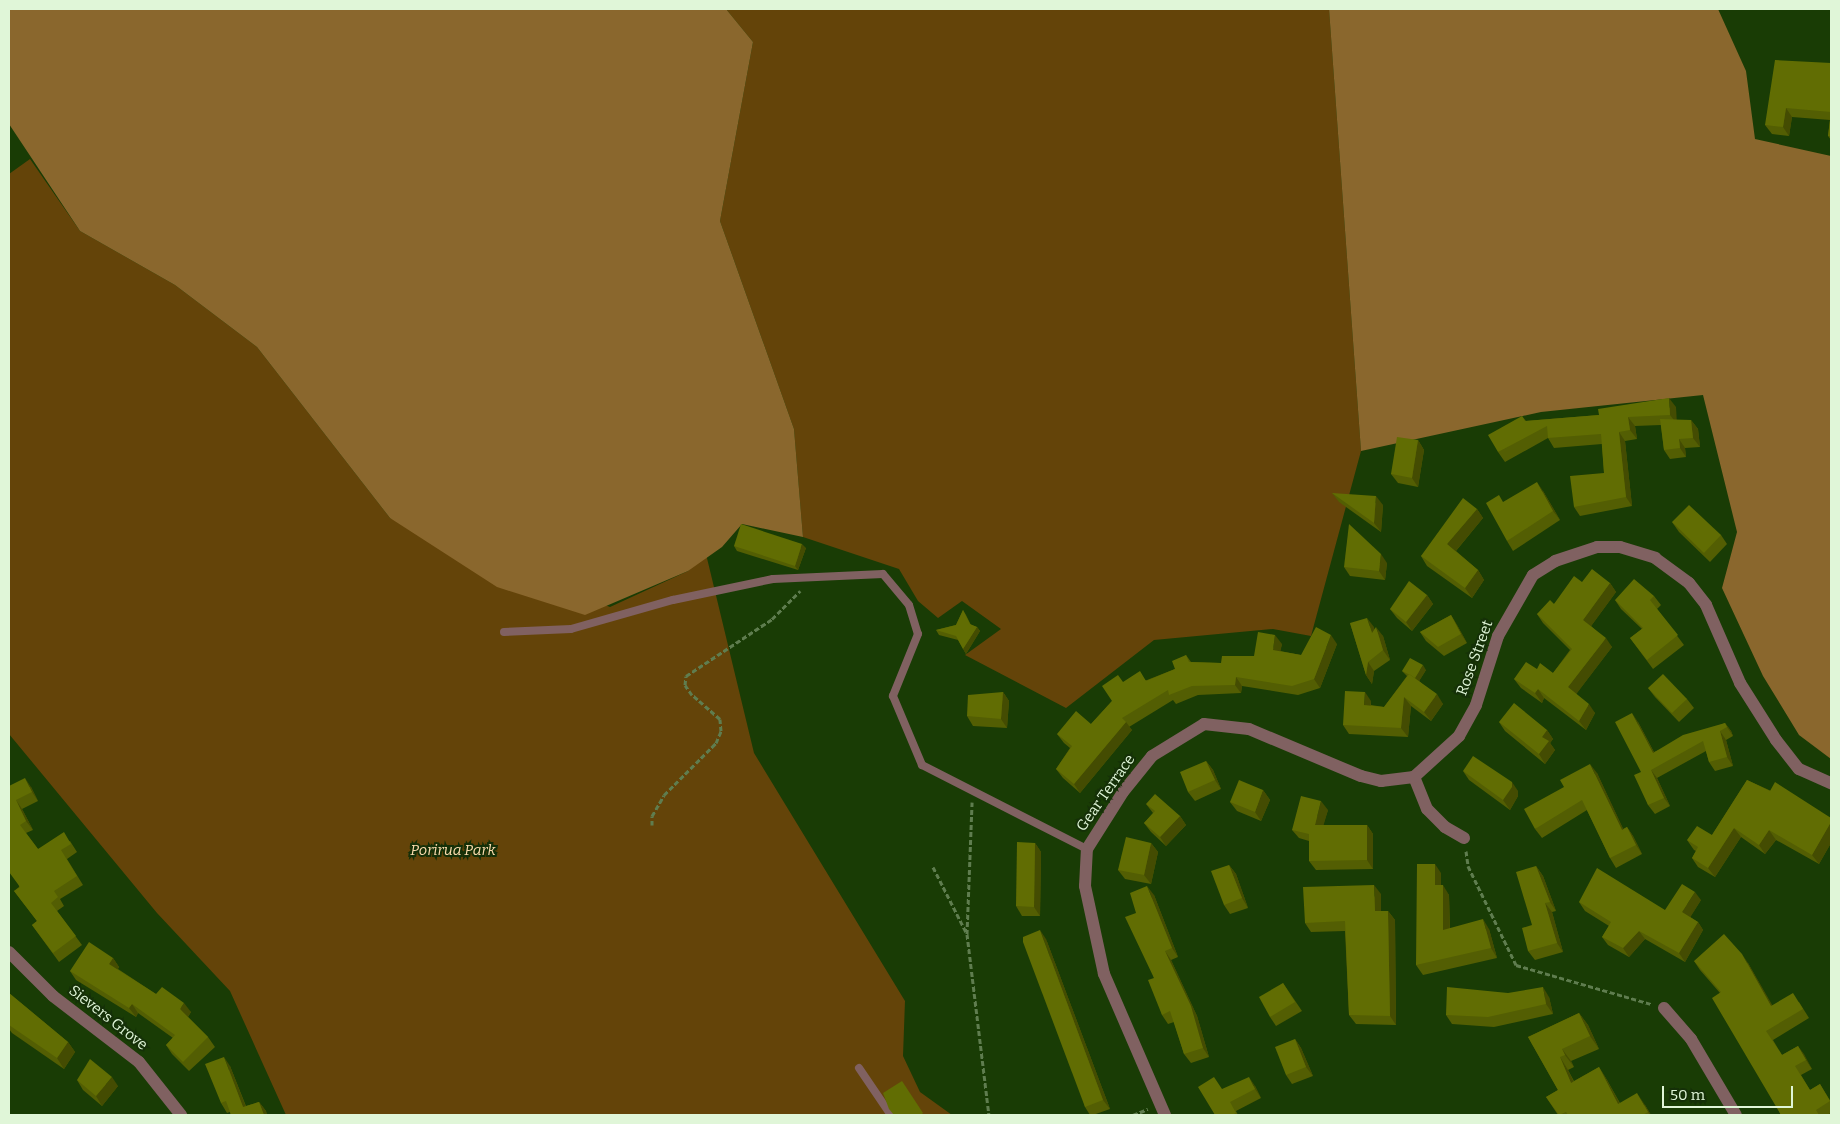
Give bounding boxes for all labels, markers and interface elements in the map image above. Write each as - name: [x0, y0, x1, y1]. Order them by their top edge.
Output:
- street label: Rose Street: [1453, 618, 1497, 698]
- street label: Gear Terrace: [1073, 751, 1139, 835]
- park label: Porirua Park: [410, 842, 496, 860]
- street label: Sievers Grove: [65, 982, 151, 1054]
- scale bar: [1665, 1076, 1796, 1108]
- text: 50 m: [1670, 1086, 1705, 1104]

